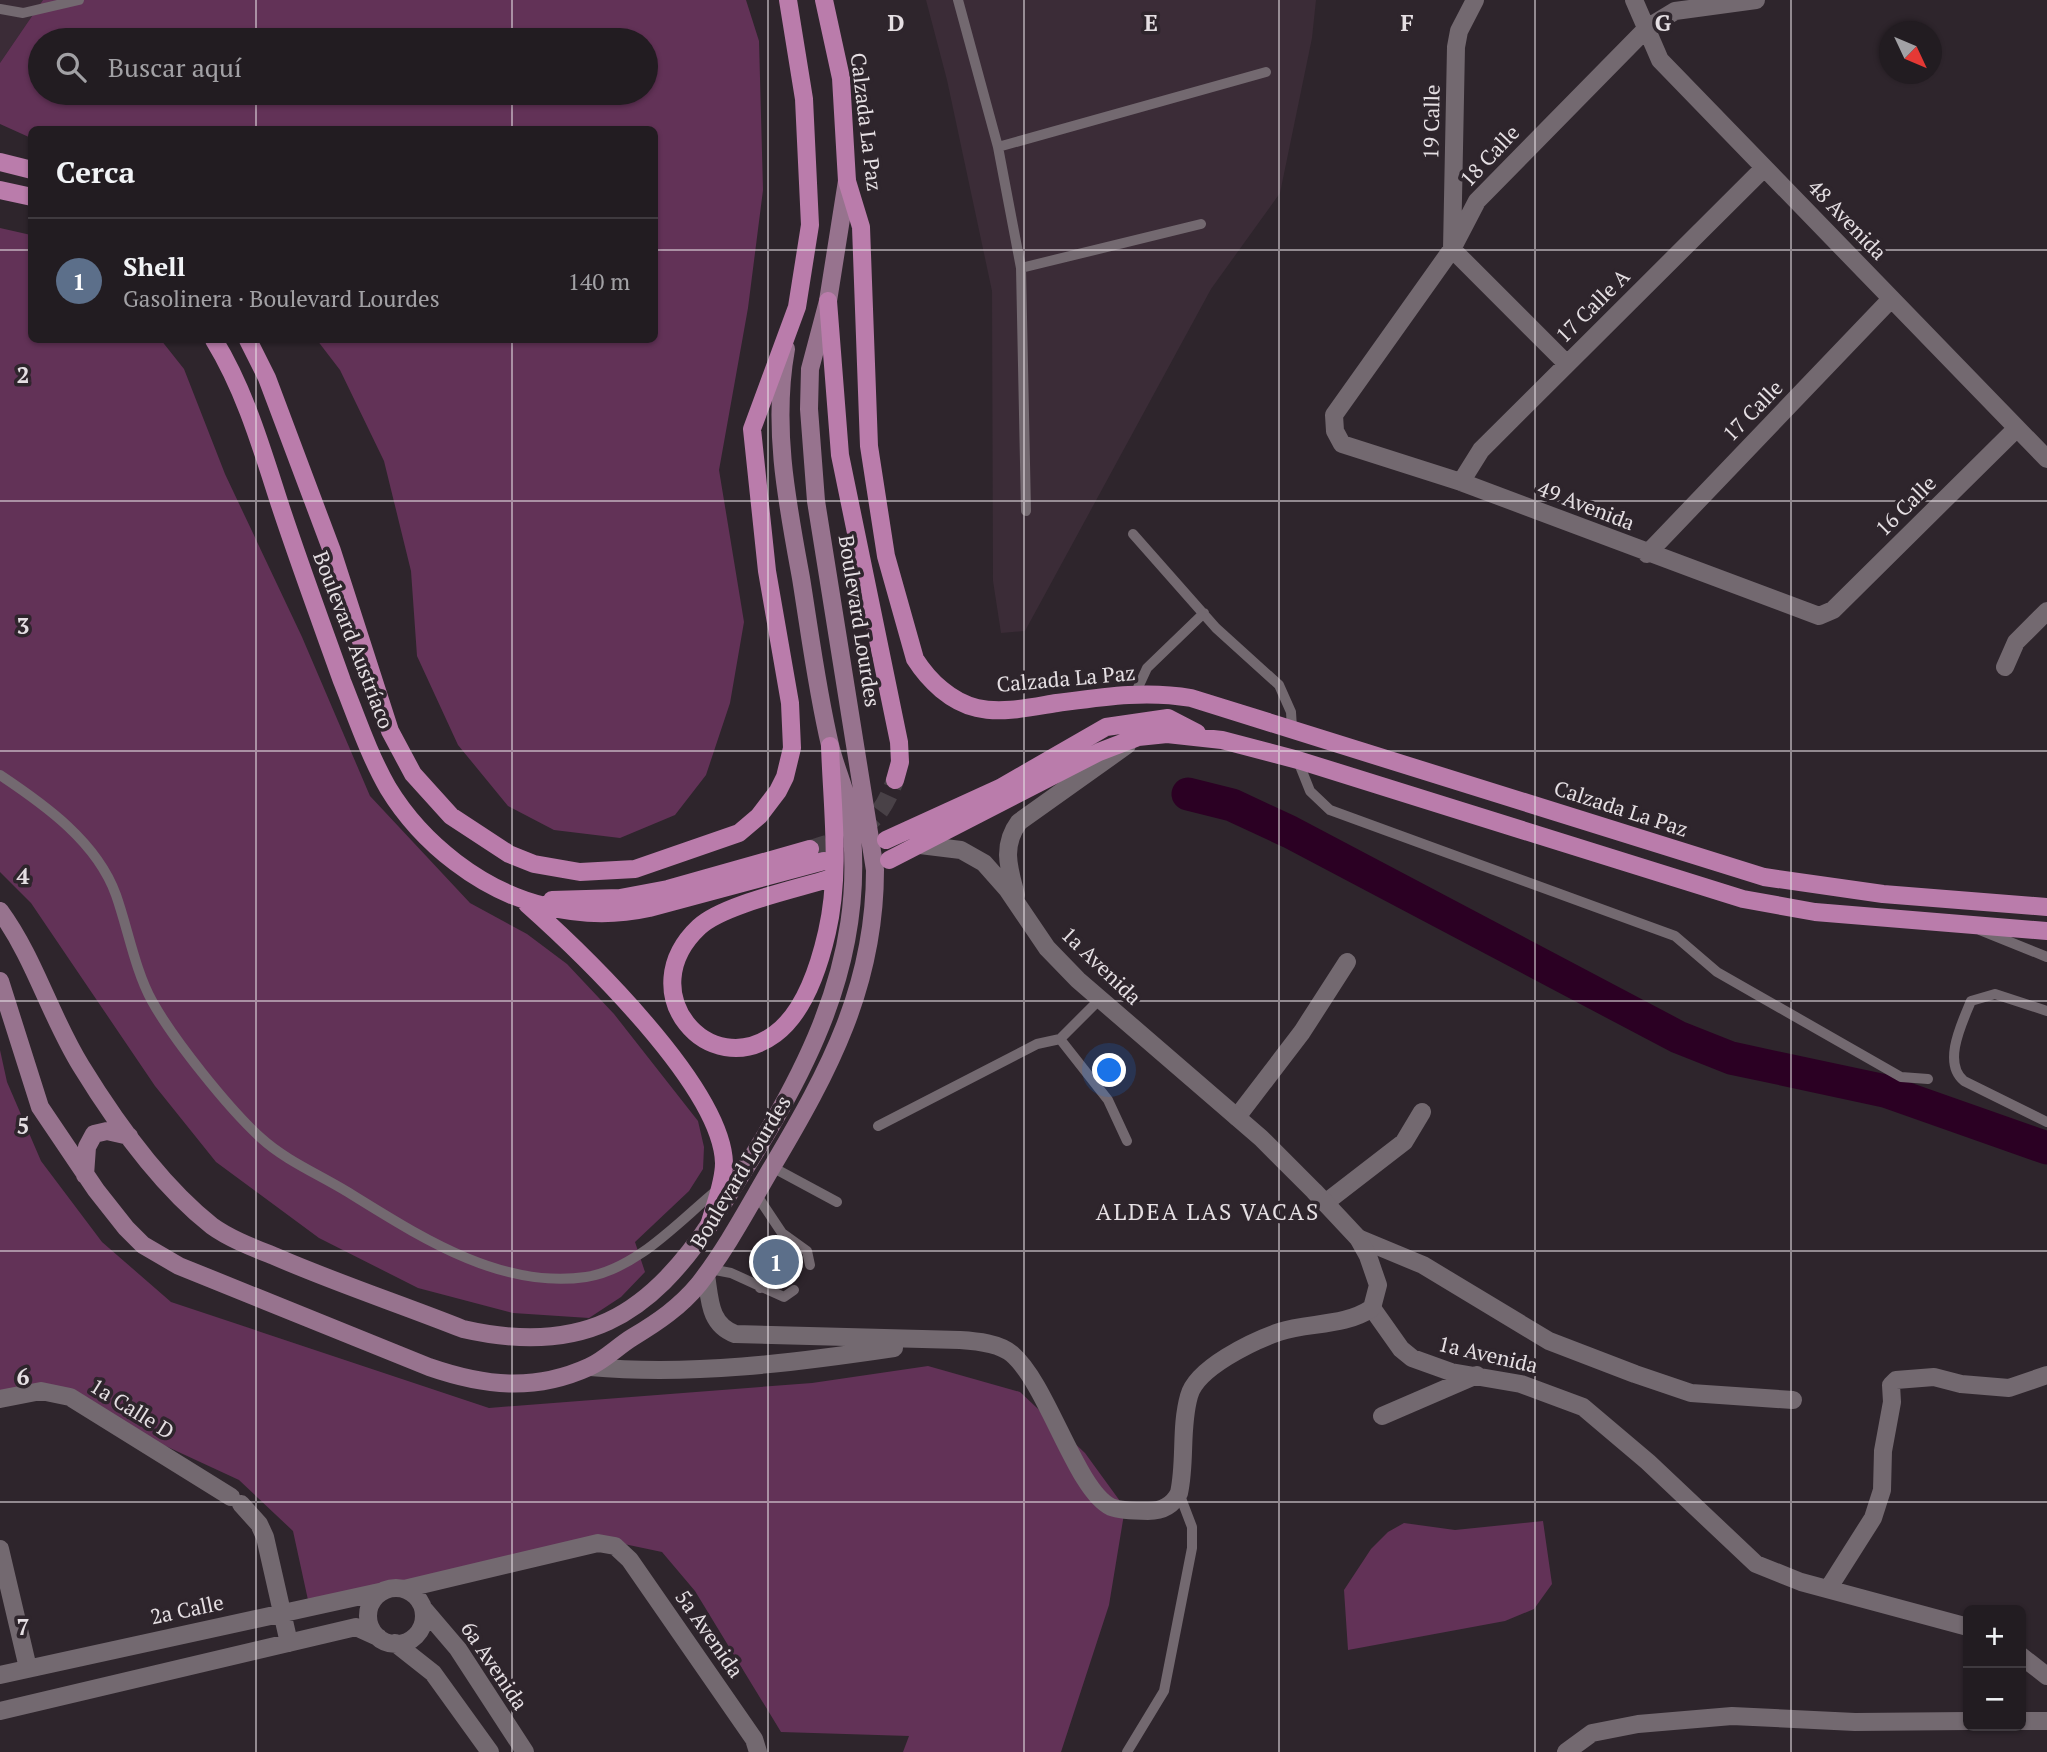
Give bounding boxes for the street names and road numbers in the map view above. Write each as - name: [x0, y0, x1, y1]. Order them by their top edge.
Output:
- street label: Calzada La Paz: [845, 51, 889, 193]
- street label: 19 Calle: [1416, 84, 1446, 160]
- street label: 18 Calle: [1454, 118, 1525, 192]
- street label: 48 Avenida: [1802, 173, 1893, 266]
- street label: 17 Calle A: [1549, 262, 1636, 348]
- street label: 17 Calle: [1716, 374, 1788, 447]
- street label: 16 Calle: [1869, 469, 1942, 542]
- street label: 49 Avenida: [1534, 474, 1639, 537]
- street label: Boulevard Lourdes: [833, 533, 887, 709]
- street label: Boulevard Austríaco: [307, 547, 401, 732]
- street label: Calzada La Paz: [995, 658, 1137, 698]
- street label: Calzada La Paz: [1551, 773, 1692, 843]
- street label: 1a Avenida: [1056, 920, 1148, 1011]
- street label: Boulevard Lourdes: [683, 1090, 797, 1253]
- street label: 1a Avenida: [1436, 1329, 1541, 1379]
- street label: 1a Calle D: [85, 1371, 180, 1445]
- street label: 5a Avenida: [669, 1584, 751, 1683]
- street label: 2a Calle: [148, 1588, 226, 1630]
- street label: 6a Avenida: [455, 1616, 535, 1716]

